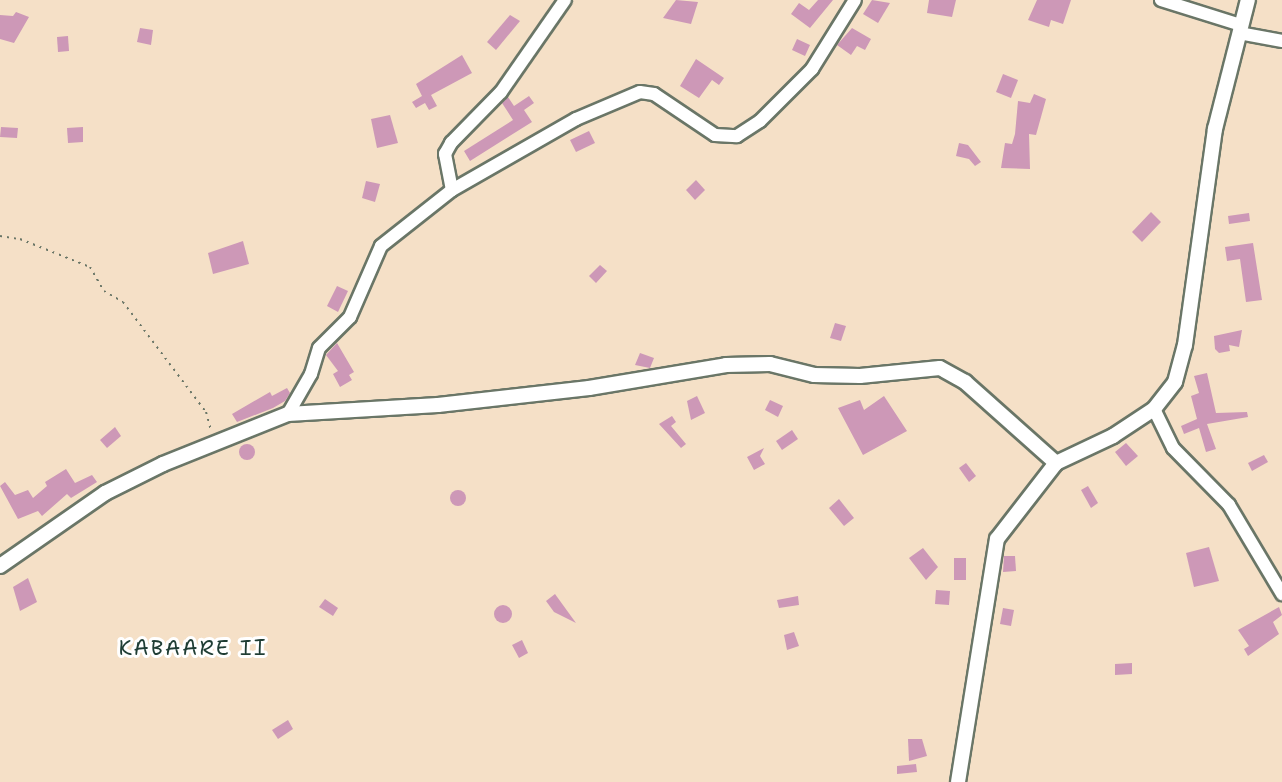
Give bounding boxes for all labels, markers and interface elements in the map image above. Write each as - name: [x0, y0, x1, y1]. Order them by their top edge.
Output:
- district label: KABAARE II: [120, 635, 266, 661]

